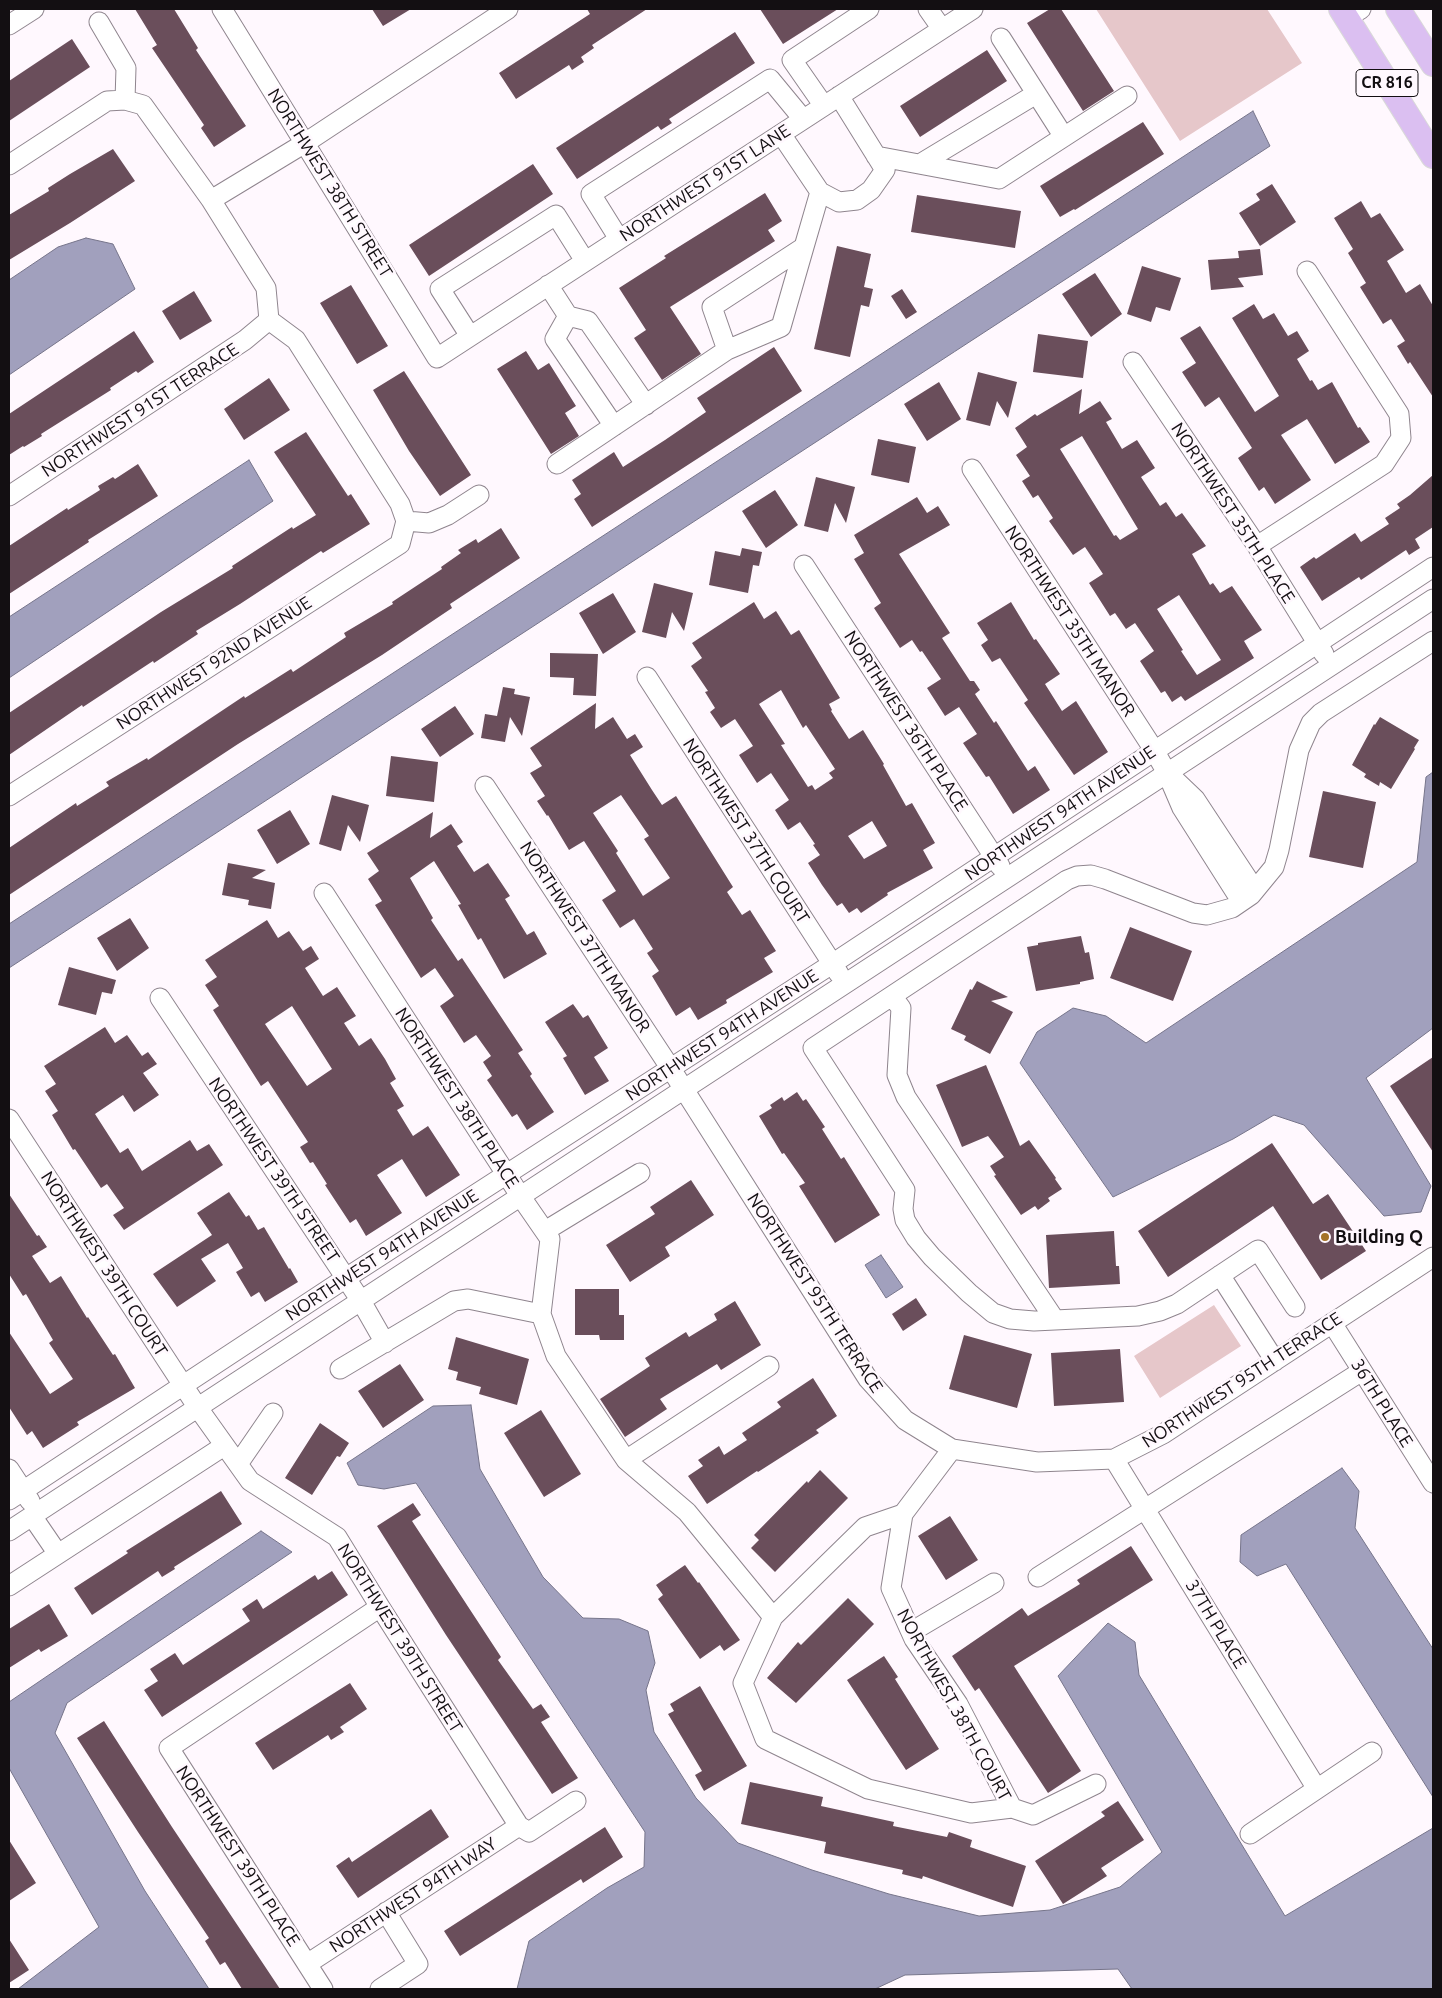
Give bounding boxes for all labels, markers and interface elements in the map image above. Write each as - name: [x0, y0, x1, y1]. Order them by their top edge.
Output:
- road number: CR 816: [1356, 70, 1418, 96]
- street label: NORTHWEST 38TH STREET: [263, 85, 397, 281]
- street label: NORTHWEST 91ST LANE: [616, 120, 794, 246]
- street label: NORTHWEST 91ST TERRACE: [38, 338, 242, 482]
- street label: NORTHWEST 35TH PLACE: [1167, 419, 1299, 607]
- street label: NORTHWEST 35TH MANOR: [1000, 522, 1140, 720]
- street label: NORTHWEST 92ND AVENUE: [112, 592, 316, 734]
- street label: NORTHWEST 36TH PLACE: [840, 627, 972, 815]
- street label: NORTHWEST 37TH COURT: [678, 734, 814, 928]
- street label: NORTHWEST 94TH AVENUE: [961, 741, 1159, 885]
- street label: NORTHWEST 37TH MANOR: [515, 838, 655, 1036]
- street label: NORTHWEST 94TH AVENUE: [622, 965, 822, 1105]
- street label: NORTHWEST 38TH PLACE: [391, 1004, 523, 1192]
- street label: NORTHWEST 39TH STREET: [204, 1073, 344, 1267]
- street label: NORTHWEST 39TH COURT: [36, 1167, 172, 1361]
- street label: NORTHWEST 94TH AVENUE: [282, 1185, 482, 1325]
- street label: NORTHWEST 95TH TERRACE: [742, 1189, 888, 1397]
- place label: Building Q: [1335, 1226, 1423, 1248]
- marker: Building Q: [1319, 1231, 1331, 1243]
- street label: NORTHWEST 95TH TERRACE: [1138, 1307, 1346, 1453]
- street label: 36TH PLACE: [1346, 1355, 1418, 1451]
- street label: NORTHWEST 39TH STREET: [333, 1540, 467, 1736]
- street label: 37TH PLACE: [1181, 1576, 1251, 1672]
- street label: NORTHWEST 38TH COURT: [892, 1605, 1016, 1805]
- street label: NORTHWEST 39TH PLACE: [172, 1762, 304, 1950]
- street label: NORTHWEST 94TH WAY: [325, 1833, 501, 1957]

